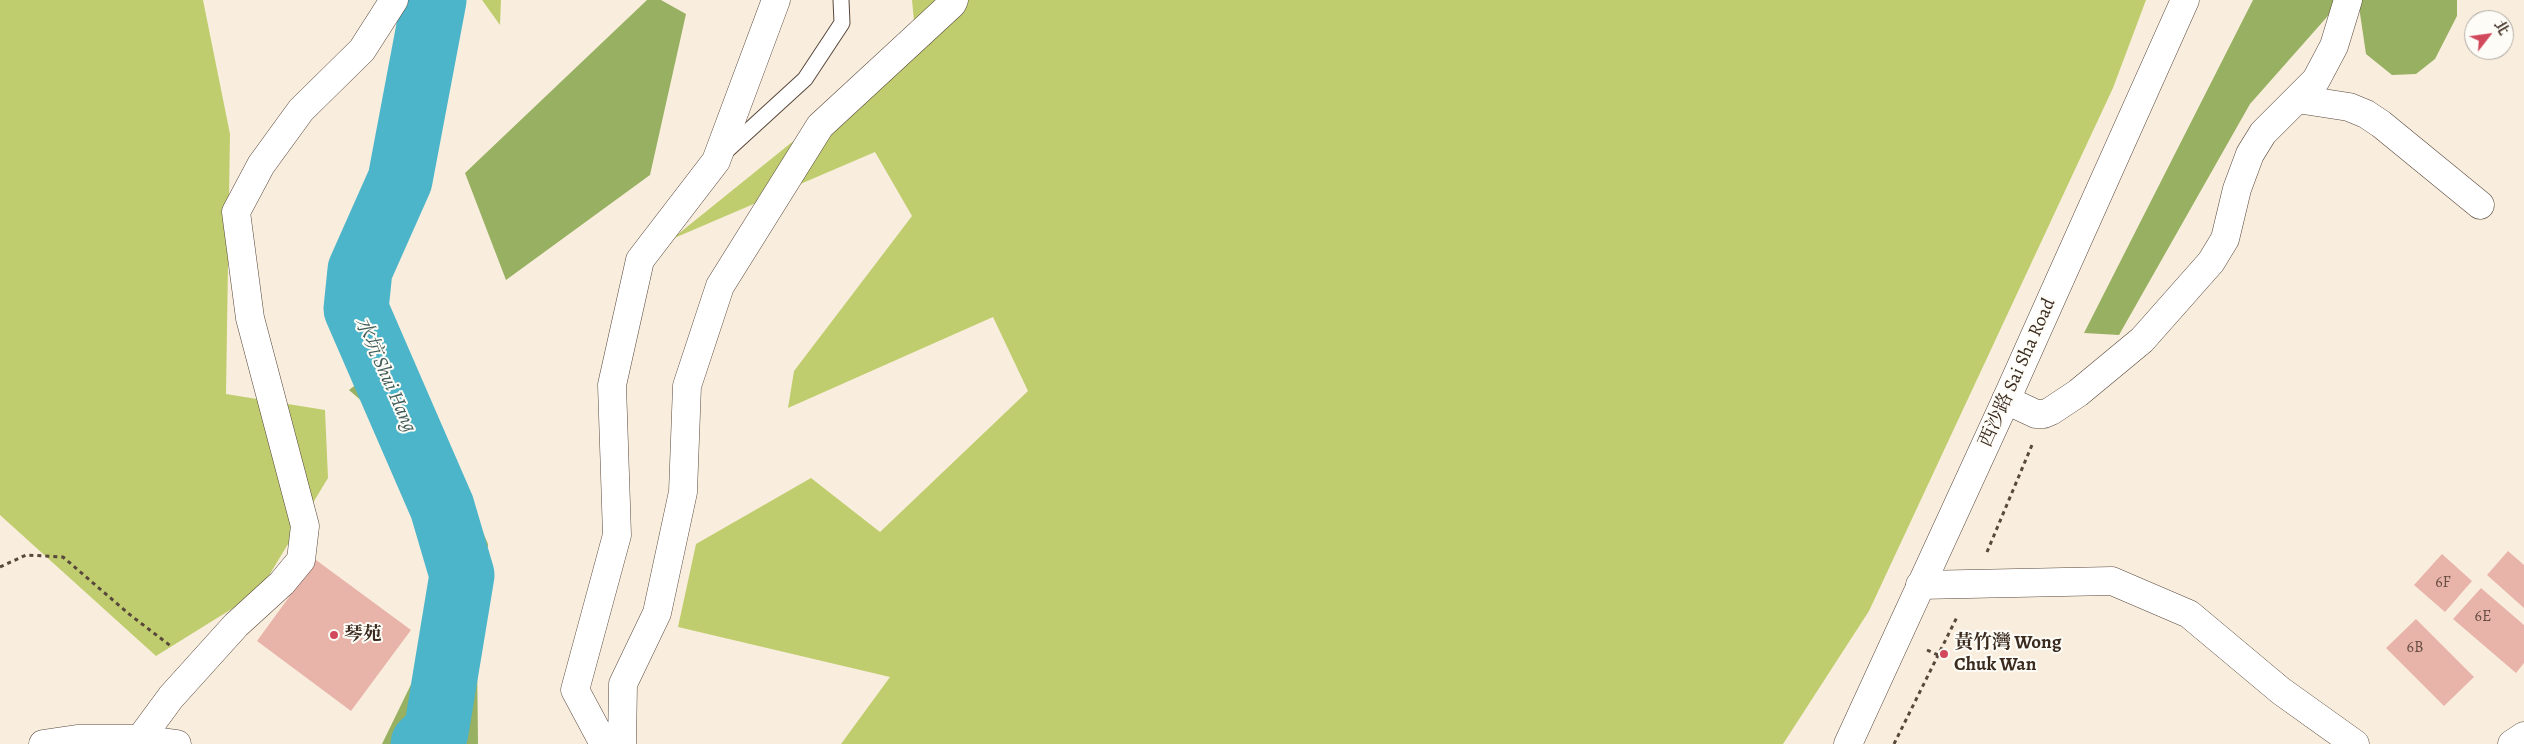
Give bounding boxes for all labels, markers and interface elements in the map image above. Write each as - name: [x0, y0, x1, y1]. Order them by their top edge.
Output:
- north arrow: [2464, 10, 2514, 60]
- text: 北: [2490, 17, 2513, 39]
- street label: 西沙路 Sai Sha Road: [1975, 295, 2061, 451]
- water label: 水坑 Shui Hang: [349, 314, 421, 436]
- house number: 6F: [2435, 573, 2451, 593]
- house number: 6E: [2475, 607, 2491, 627]
- place label: 琴苑: [344, 624, 382, 646]
- marker: 琴苑: [328, 629, 340, 641]
- place label: 黃竹灣 Wong Chuk Wan: [1954, 632, 2061, 676]
- house number: 6B: [2407, 638, 2423, 658]
- marker: 黃竹灣 Wong Chuk Wan: [1938, 648, 1950, 660]

